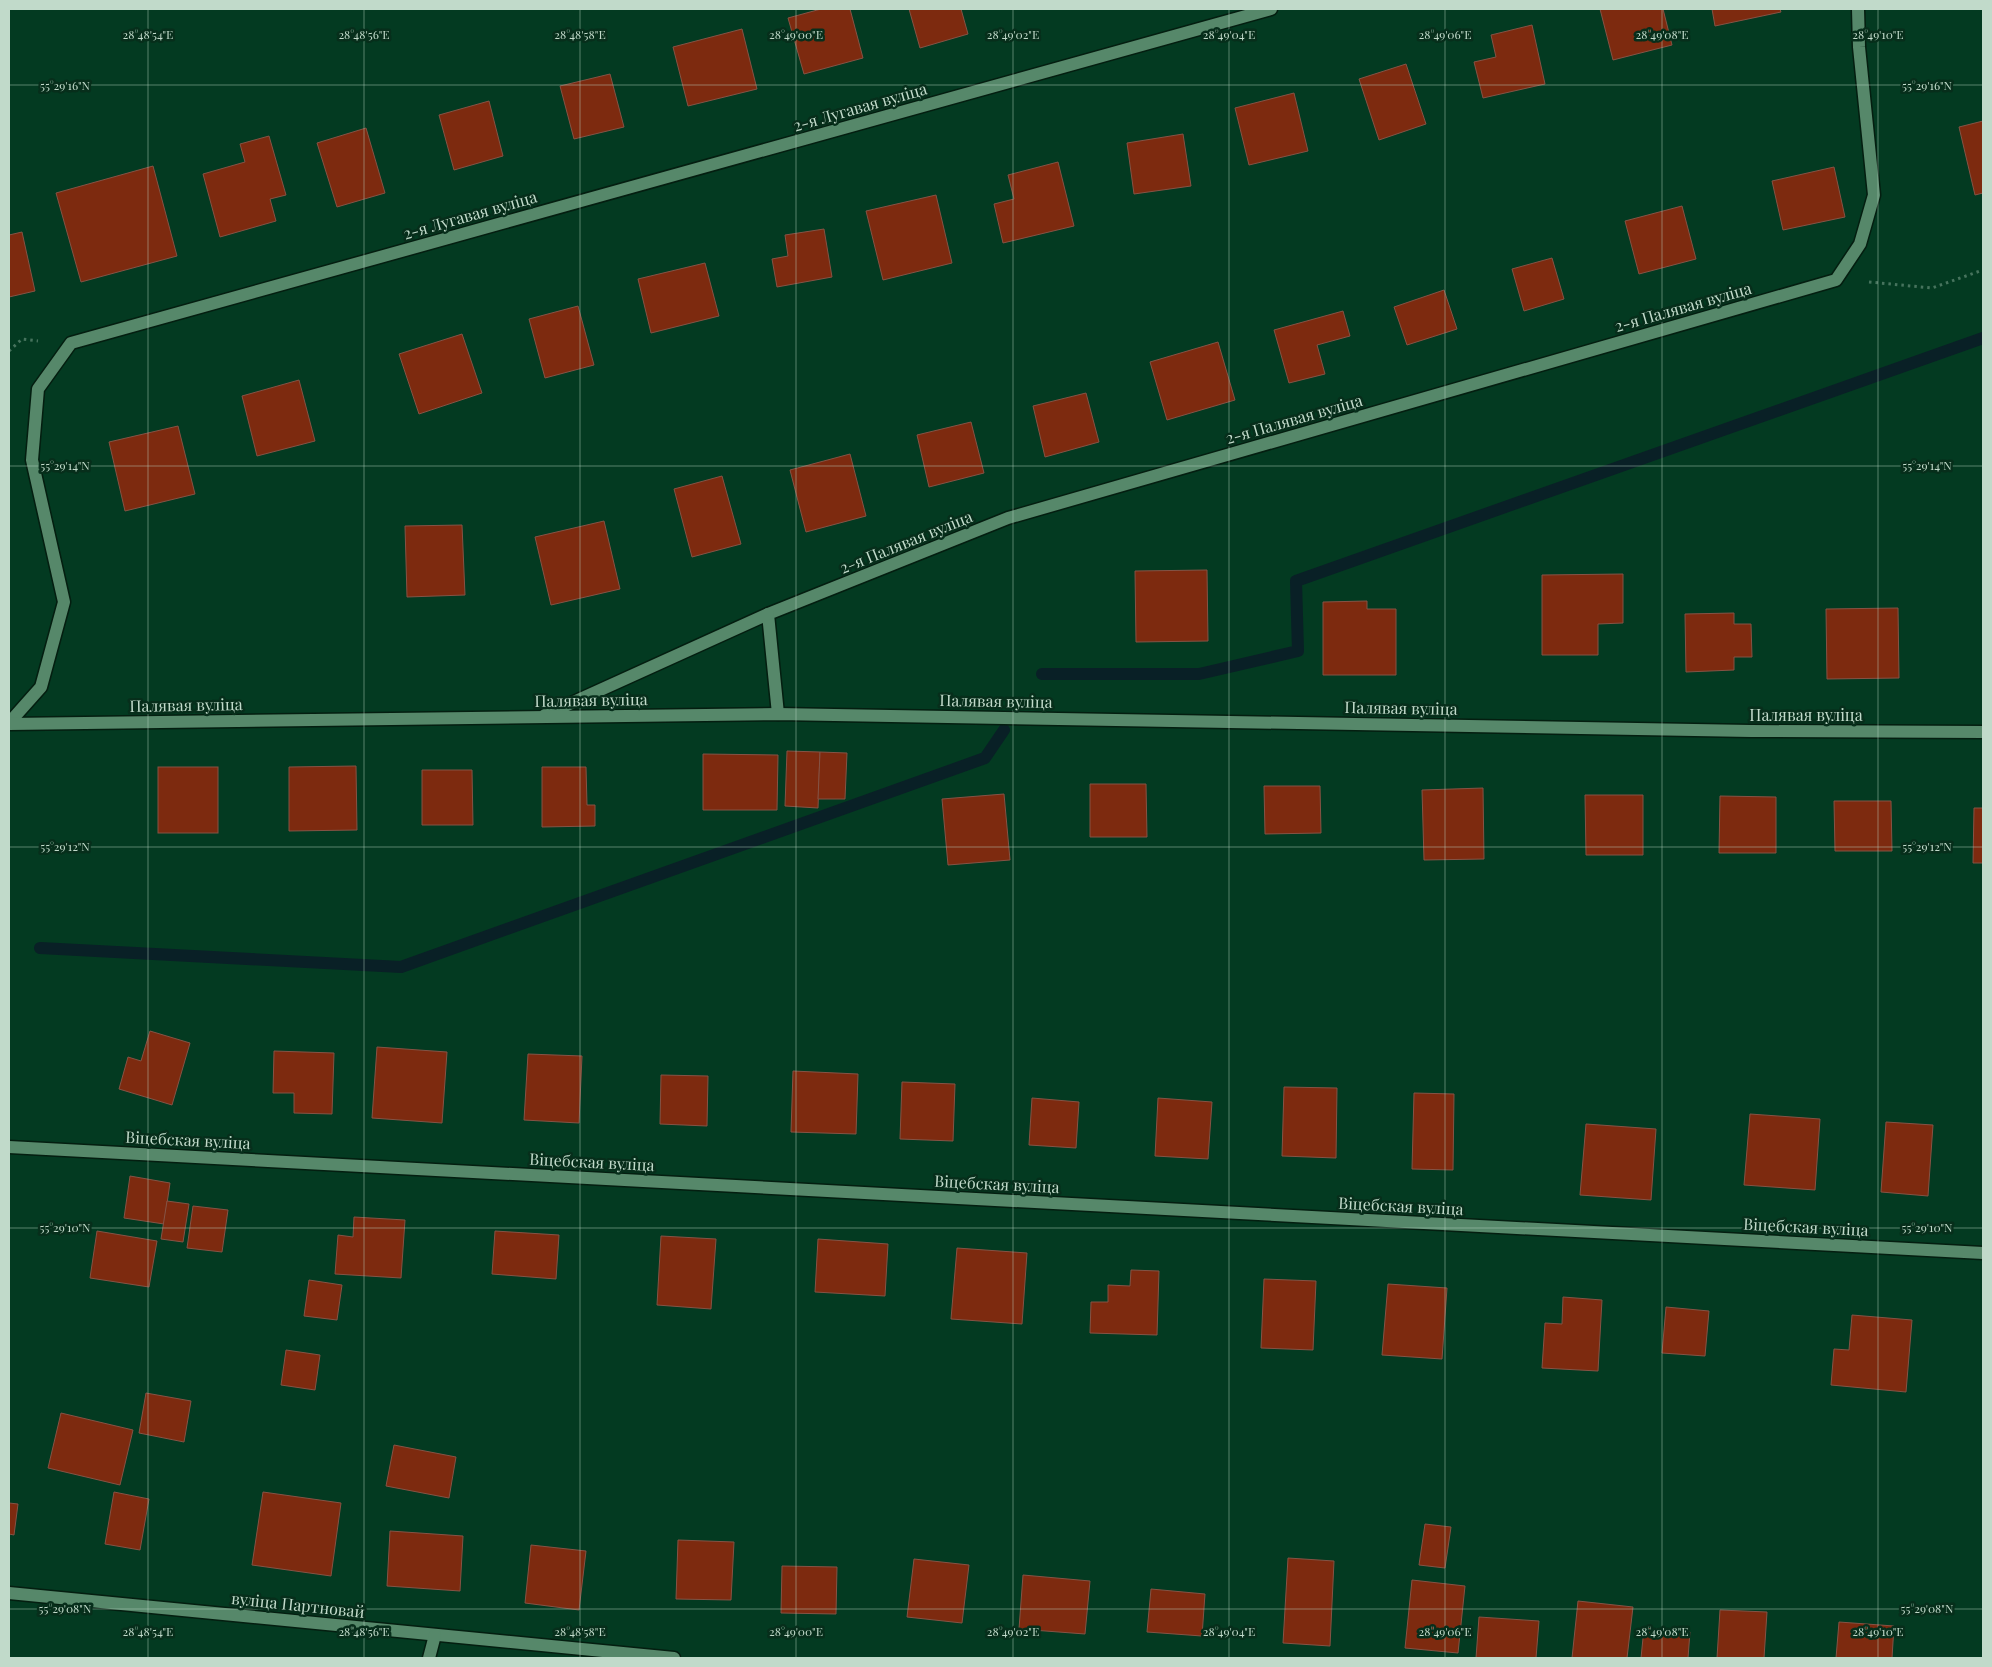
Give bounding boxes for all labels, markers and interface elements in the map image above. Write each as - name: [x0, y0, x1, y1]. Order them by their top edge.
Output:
- text: 28°48'54"E: [123, 26, 173, 42]
- text: 28°48'56"E: [338, 26, 390, 42]
- text: 28°48'58"E: [554, 26, 606, 42]
- text: 28°49'00"E: [769, 26, 823, 42]
- text: 28°49'02"E: [987, 26, 1039, 42]
- text: 28°49'04"E: [1203, 26, 1255, 42]
- text: 28°49'06"E: [1419, 26, 1471, 42]
- text: 28°49'08"E: [1635, 26, 1689, 42]
- text: 28°49'10"E: [1852, 26, 1904, 42]
- text: 55°29'16"N: [40, 77, 91, 93]
- street label: 2-я Лугавая вуліца: [791, 77, 929, 136]
- text: 55°29'16"N: [1902, 77, 1953, 93]
- street label: 2-я Лугавая вуліца: [401, 185, 539, 244]
- street label: 2-я Палявая вуліца: [1612, 277, 1754, 336]
- street label: 2-я Палявая вуліца: [1223, 389, 1365, 448]
- text: 55°29'14"N: [40, 457, 90, 473]
- text: 55°29'14"N: [1902, 457, 1952, 473]
- street label: 2-я Палявая вуліца: [836, 505, 975, 578]
- street label: Палявая вуліца: [534, 688, 648, 711]
- street label: Палявая вуліца: [939, 689, 1053, 712]
- street label: Палявая вуліца: [129, 693, 243, 716]
- street label: Палявая вуліца: [1344, 696, 1458, 719]
- street label: Палявая вуліца: [1749, 704, 1863, 725]
- text: 55°29'12"N: [40, 838, 90, 854]
- text: 55°29'12"N: [1902, 838, 1952, 854]
- street label: Віцебская вуліца: [125, 1126, 251, 1153]
- street label: Віцебская вуліца: [529, 1148, 655, 1175]
- street label: Віцебская вуліца: [934, 1170, 1060, 1197]
- street label: Віцебская вуліца: [1338, 1192, 1464, 1219]
- street label: Віцебская вуліца: [1743, 1213, 1869, 1240]
- text: 55°29'10"N: [39, 1219, 91, 1235]
- text: 55°29'10"N: [1901, 1219, 1953, 1235]
- street label: вуліца Партновай: [230, 1587, 366, 1622]
- text: 55°29'08"N: [39, 1600, 92, 1616]
- text: 55°29'08"N: [1901, 1600, 1954, 1616]
- text: 28°48'54"E: [123, 1623, 173, 1639]
- text: 28°48'56"E: [338, 1623, 390, 1639]
- text: 28°48'58"E: [554, 1623, 606, 1639]
- text: 28°49'00"E: [769, 1623, 823, 1639]
- text: 28°49'02"E: [987, 1623, 1039, 1639]
- text: 28°49'04"E: [1203, 1623, 1255, 1639]
- text: 28°49'06"E: [1419, 1623, 1471, 1639]
- text: 28°49'08"E: [1635, 1623, 1689, 1639]
- text: 28°49'10"E: [1852, 1623, 1904, 1639]

